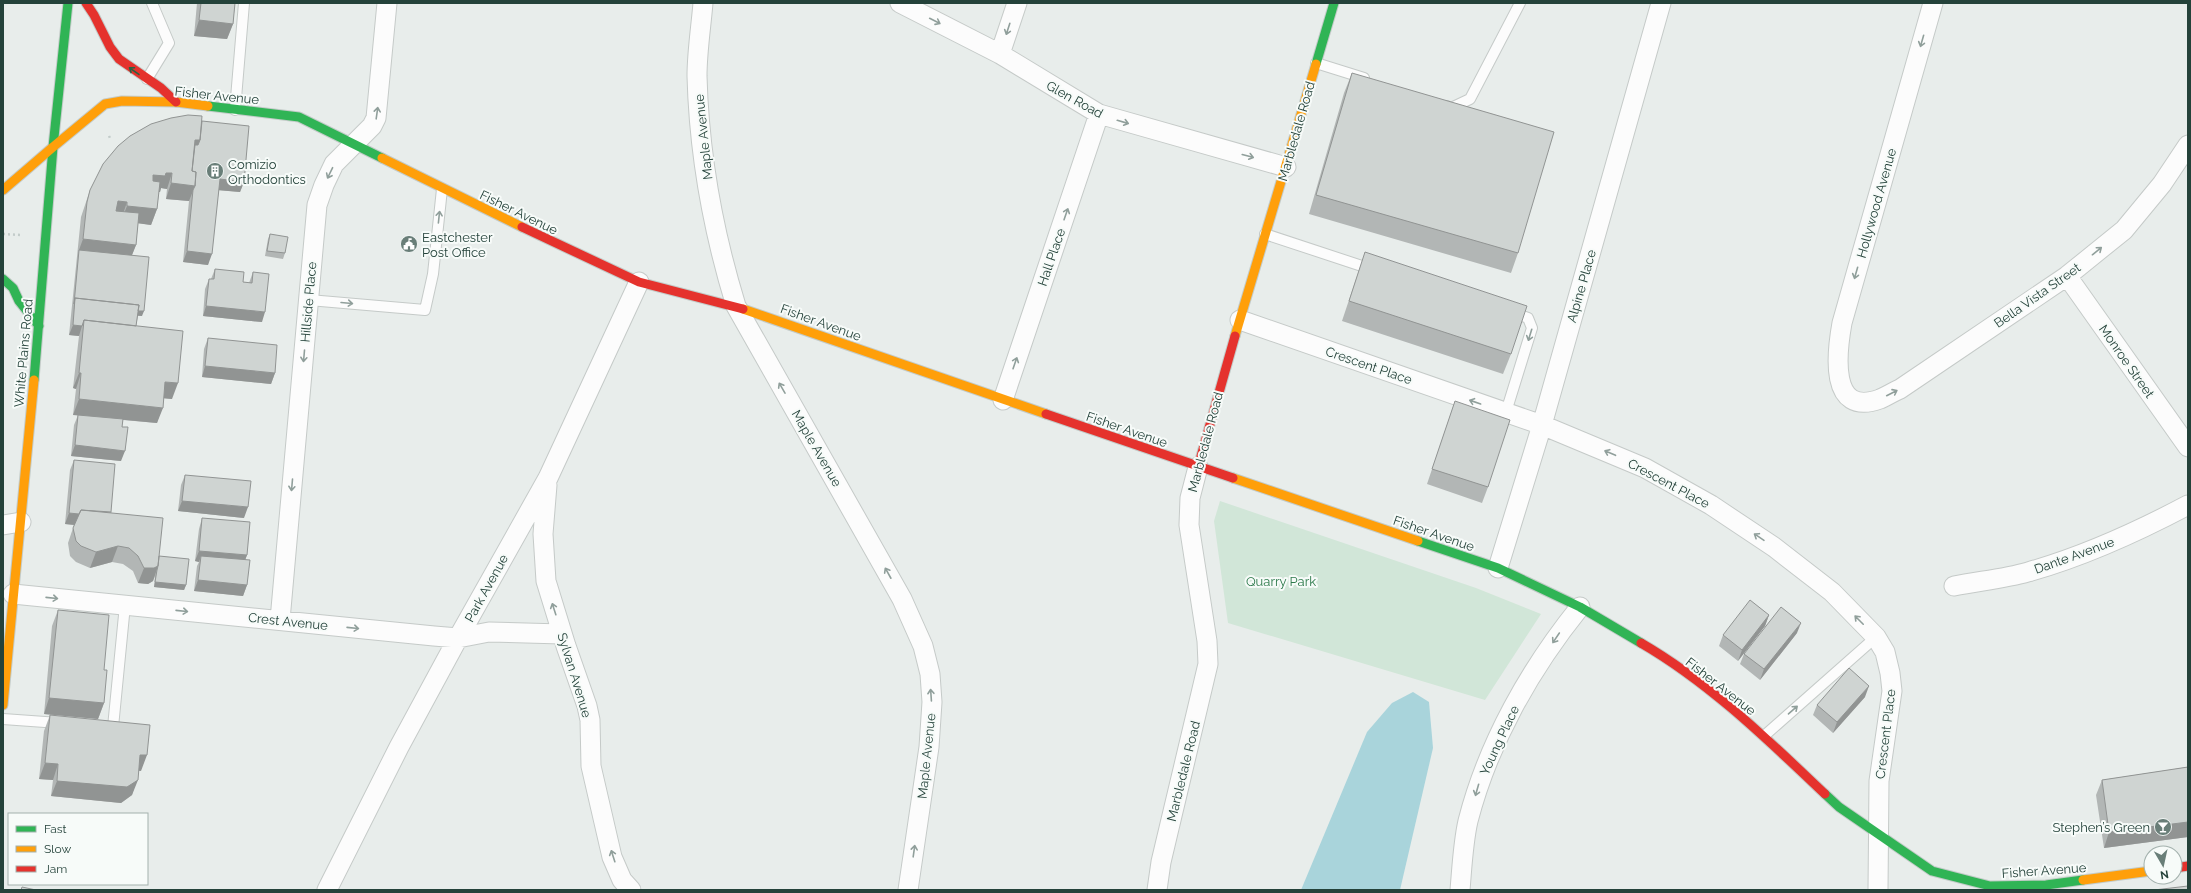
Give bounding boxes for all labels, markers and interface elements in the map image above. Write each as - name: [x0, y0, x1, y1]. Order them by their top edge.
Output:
- one-way arrow: [929, 18, 941, 25]
- one-way arrow: [1004, 22, 1012, 34]
- one-way arrow: [1918, 34, 1925, 47]
- one-way arrow: [129, 67, 140, 75]
- street label: Glen Road: [1044, 78, 1106, 121]
- street label: Marbledale Road: [1275, 80, 1318, 183]
- street label: Fisher Avenue: [174, 84, 260, 107]
- street label: Maple Avenue: [691, 93, 715, 181]
- one-way arrow: [373, 106, 381, 119]
- one-way arrow: [1116, 119, 1129, 126]
- street label: Hollywood Avenue: [1854, 146, 1899, 260]
- one-way arrow: [1242, 153, 1255, 160]
- place label: Comizio Orthodontics: [228, 157, 306, 187]
- building icon: Comizio Orthodontics: [205, 161, 225, 181]
- one-way arrow: [326, 167, 333, 179]
- street label: Fisher Avenue: [477, 187, 560, 238]
- one-way arrow: [1063, 207, 1070, 220]
- one-way arrow: [435, 211, 443, 224]
- street label: Hall Place: [1035, 226, 1068, 288]
- place label: Eastchester Post Office: [422, 230, 493, 260]
- public building icon: Eastchester Post Office: [399, 234, 419, 254]
- one-way arrow: [2092, 247, 2103, 256]
- street label: Alpine Place: [1564, 248, 1599, 324]
- street label: Bella Vista Street: [1991, 260, 2084, 331]
- street label: Hillside Place: [297, 261, 320, 343]
- one-way arrow: [1852, 267, 1859, 280]
- street label: White Plains Road: [11, 298, 36, 408]
- one-way arrow: [341, 299, 354, 307]
- street label: Fisher Avenue: [778, 301, 864, 344]
- street label: Monroe Street: [2096, 322, 2158, 401]
- one-way arrow: [1526, 329, 1533, 342]
- street label: Crescent Place: [1324, 344, 1414, 387]
- one-way arrow: [300, 349, 307, 362]
- one-way arrow: [1012, 357, 1019, 370]
- one-way arrow: [777, 382, 785, 394]
- one-way arrow: [1886, 388, 1898, 396]
- street label: Marbledale Road: [1185, 390, 1226, 494]
- one-way arrow: [1470, 397, 1482, 405]
- street label: Maple Avenue: [789, 407, 845, 490]
- street label: Fisher Avenue: [1084, 409, 1170, 450]
- one-way arrow: [1604, 449, 1616, 456]
- street label: Crescent Place: [1625, 456, 1713, 511]
- one-way arrow: [289, 478, 296, 491]
- street label: Fisher Avenue: [1391, 513, 1477, 554]
- one-way arrow: [1754, 533, 1765, 541]
- street label: Dante Avenue: [2032, 534, 2117, 577]
- street label: Park Avenue: [462, 551, 511, 625]
- one-way arrow: [884, 568, 892, 580]
- park label: Quarry Park: [1246, 574, 1316, 589]
- one-way arrow: [45, 594, 58, 602]
- one-way arrow: [550, 602, 557, 615]
- one-way arrow: [175, 607, 188, 614]
- street label: Crest Avenue: [247, 610, 329, 633]
- one-way arrow: [1855, 615, 1864, 625]
- one-way arrow: [346, 624, 359, 632]
- street label: Sylvan Avenue: [554, 631, 595, 720]
- one-way arrow: [1552, 632, 1560, 643]
- street label: Fisher Avenue: [1683, 654, 1759, 719]
- street label: Crescent Place: [1873, 688, 1898, 780]
- one-way arrow: [928, 689, 935, 702]
- street label: Young Place: [1477, 703, 1522, 777]
- one-way arrow: [1788, 706, 1798, 715]
- street label: Maple Avenue: [915, 712, 938, 800]
- street label: Marbledale Road: [1164, 719, 1203, 823]
- one-way arrow: [1473, 784, 1480, 797]
- legend: [8, 813, 148, 885]
- bar icon: Stephen’s Green: [2153, 817, 2173, 837]
- place label: Stephen’s Green: [2052, 820, 2150, 835]
- text: Fast: [44, 822, 67, 836]
- text: Slow: [44, 842, 71, 856]
- one-way arrow: [910, 845, 918, 858]
- north arrow: [2143, 845, 2183, 885]
- one-way arrow: [608, 851, 616, 863]
- street label: Fisher Avenue: [2001, 860, 2087, 881]
- text: Jam: [44, 862, 67, 876]
- text: N: [2159, 867, 2170, 881]

